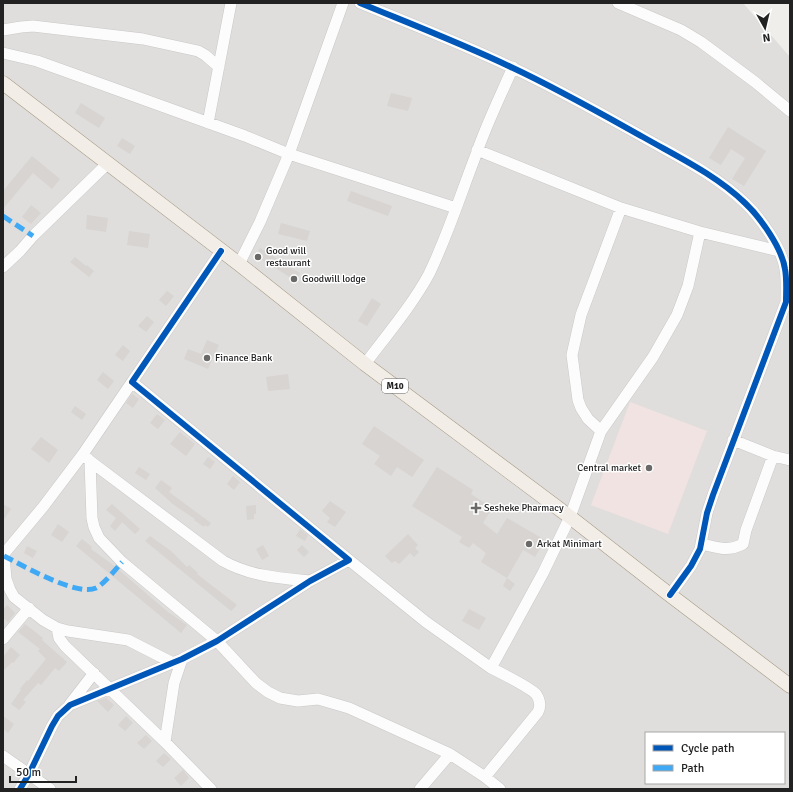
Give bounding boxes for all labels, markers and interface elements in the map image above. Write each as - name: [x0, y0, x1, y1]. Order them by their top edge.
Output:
- north arrow: [745, 8, 785, 48]
- text: N: [762, 30, 771, 44]
- place label: Good will restaurant: [266, 245, 311, 269]
- marker: Good will restaurant: [253, 252, 263, 262]
- place label: Goodwill lodge: [302, 273, 366, 285]
- marker: Goodwill lodge: [289, 274, 299, 284]
- place label: Finance Bank: [215, 352, 272, 364]
- marker: Finance Bank: [202, 353, 212, 363]
- road number: M10: [382, 379, 408, 393]
- place label: Central market: [577, 462, 641, 474]
- marker: Central market: [644, 463, 654, 473]
- place label: Sesheke Pharmacy: [484, 502, 564, 514]
- marker: Sesheke Pharmacy: [471, 503, 481, 513]
- place label: Arkat Minimart: [537, 538, 602, 550]
- marker: Arkat Minimart: [524, 539, 534, 549]
- legend: [645, 732, 785, 784]
- text: Cycle path: [681, 741, 734, 756]
- scale bar: [10, 758, 76, 784]
- text: Path: [681, 761, 704, 776]
- text: 50 m: [16, 765, 41, 780]

